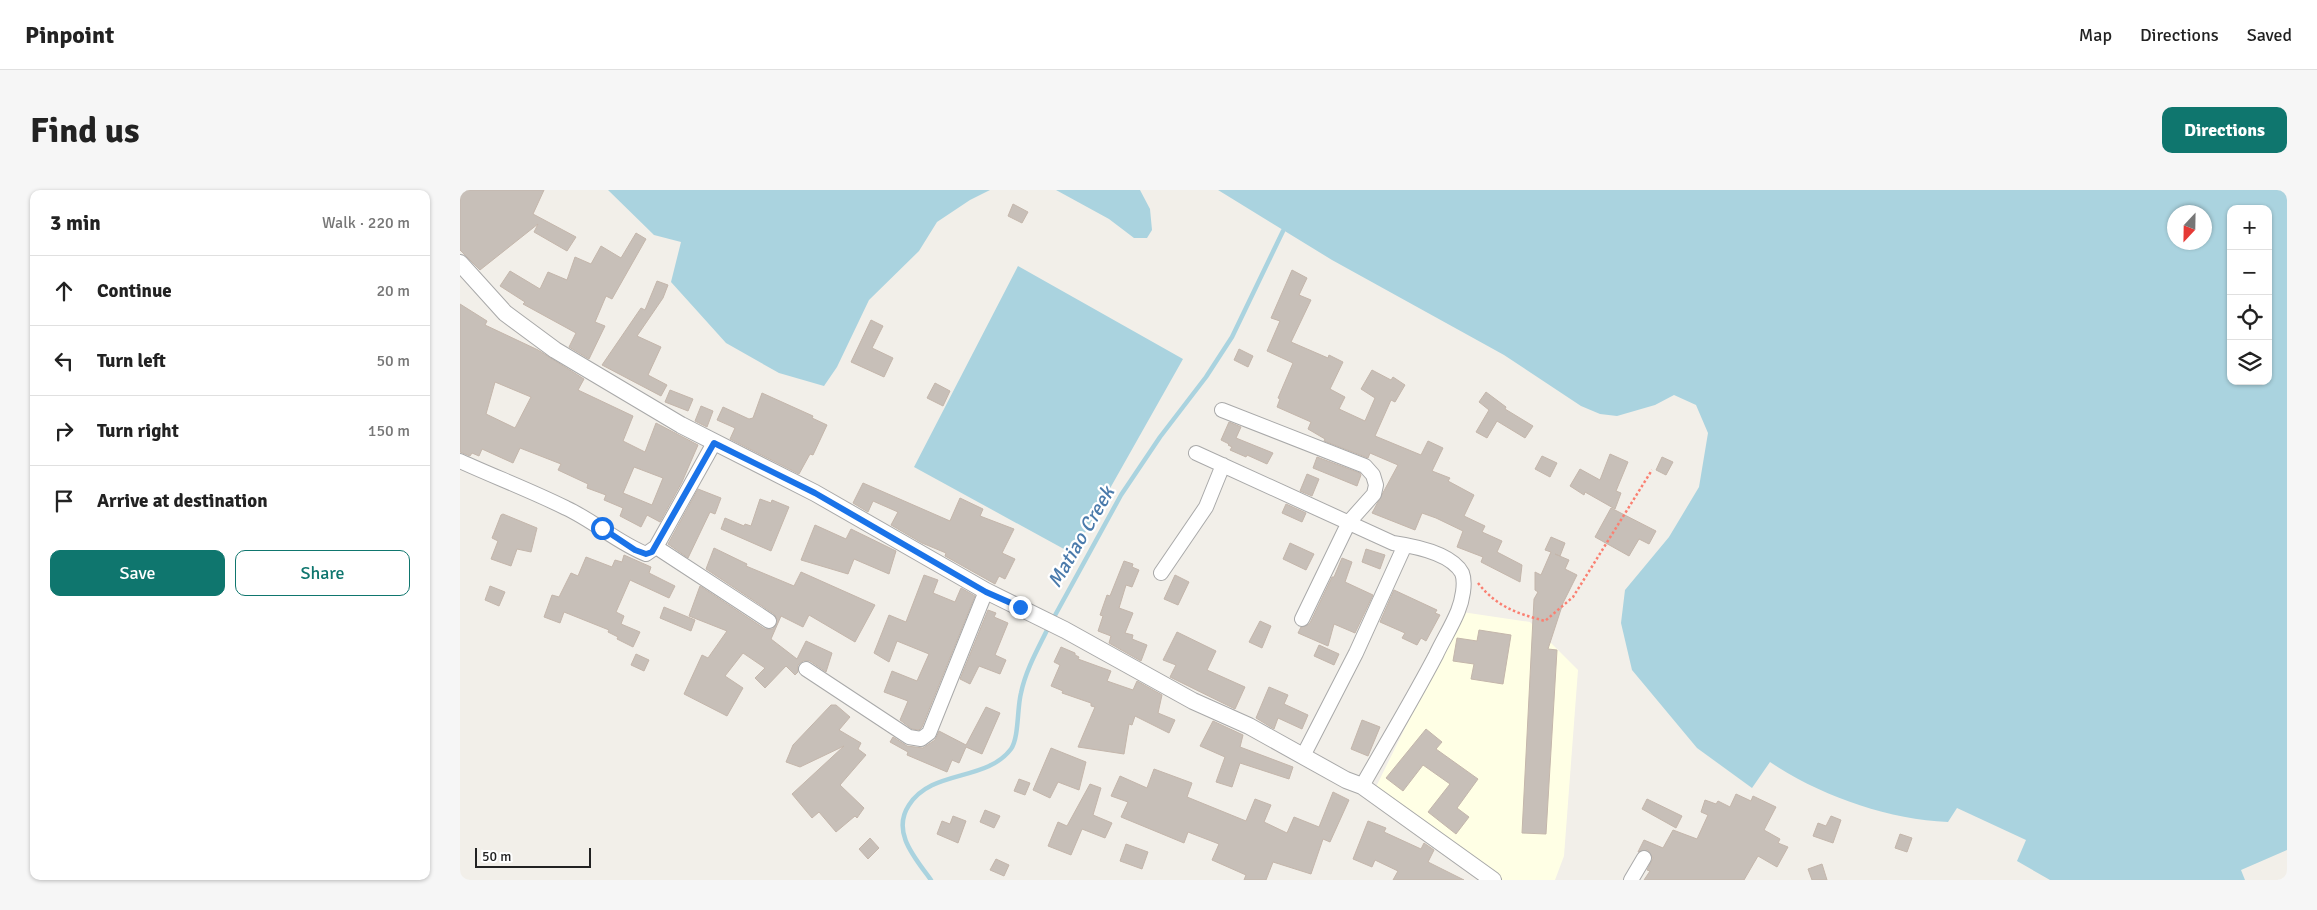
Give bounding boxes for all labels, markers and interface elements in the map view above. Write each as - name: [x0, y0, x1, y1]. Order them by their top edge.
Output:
- text: Pinpoint: [25, 20, 114, 50]
- text: Map: [2079, 24, 2112, 46]
- text: Directions: [2140, 24, 2219, 46]
- text: Saved: [2247, 24, 2292, 46]
- button: Directions: [2162, 107, 2287, 153]
- text: Find us: [30, 109, 140, 152]
- north arrow: [2167, 205, 2212, 250]
- map controls: [2227, 205, 2272, 385]
- button: +: [2227, 205, 2272, 250]
- text: 3 min: [50, 210, 101, 236]
- text: Walk · 220 m: [322, 213, 410, 233]
- button: −: [2227, 250, 2272, 295]
- icon: ahead: [50, 277, 78, 305]
- text: Continue: [97, 279, 172, 303]
- text: 20 m: [376, 281, 410, 301]
- button: locate: [2227, 295, 2272, 340]
- button: layers: [2227, 340, 2272, 385]
- icon: left: [50, 347, 78, 375]
- text: Turn left: [97, 349, 166, 373]
- text: 50 m: [376, 351, 410, 371]
- icon: right: [50, 417, 78, 445]
- text: Turn right: [97, 419, 179, 443]
- text: 150 m: [368, 421, 410, 441]
- water label: Matiao Creek: [1042, 480, 1121, 592]
- icon: arrive: [50, 487, 78, 515]
- text: Arrive at destination: [97, 489, 268, 513]
- route start: [591, 517, 614, 540]
- button: Save: [50, 550, 225, 596]
- button: Share: [235, 550, 410, 596]
- route end: [1009, 596, 1032, 619]
- scale bar: [475, 845, 591, 868]
- text: 50 m: [482, 848, 511, 865]

